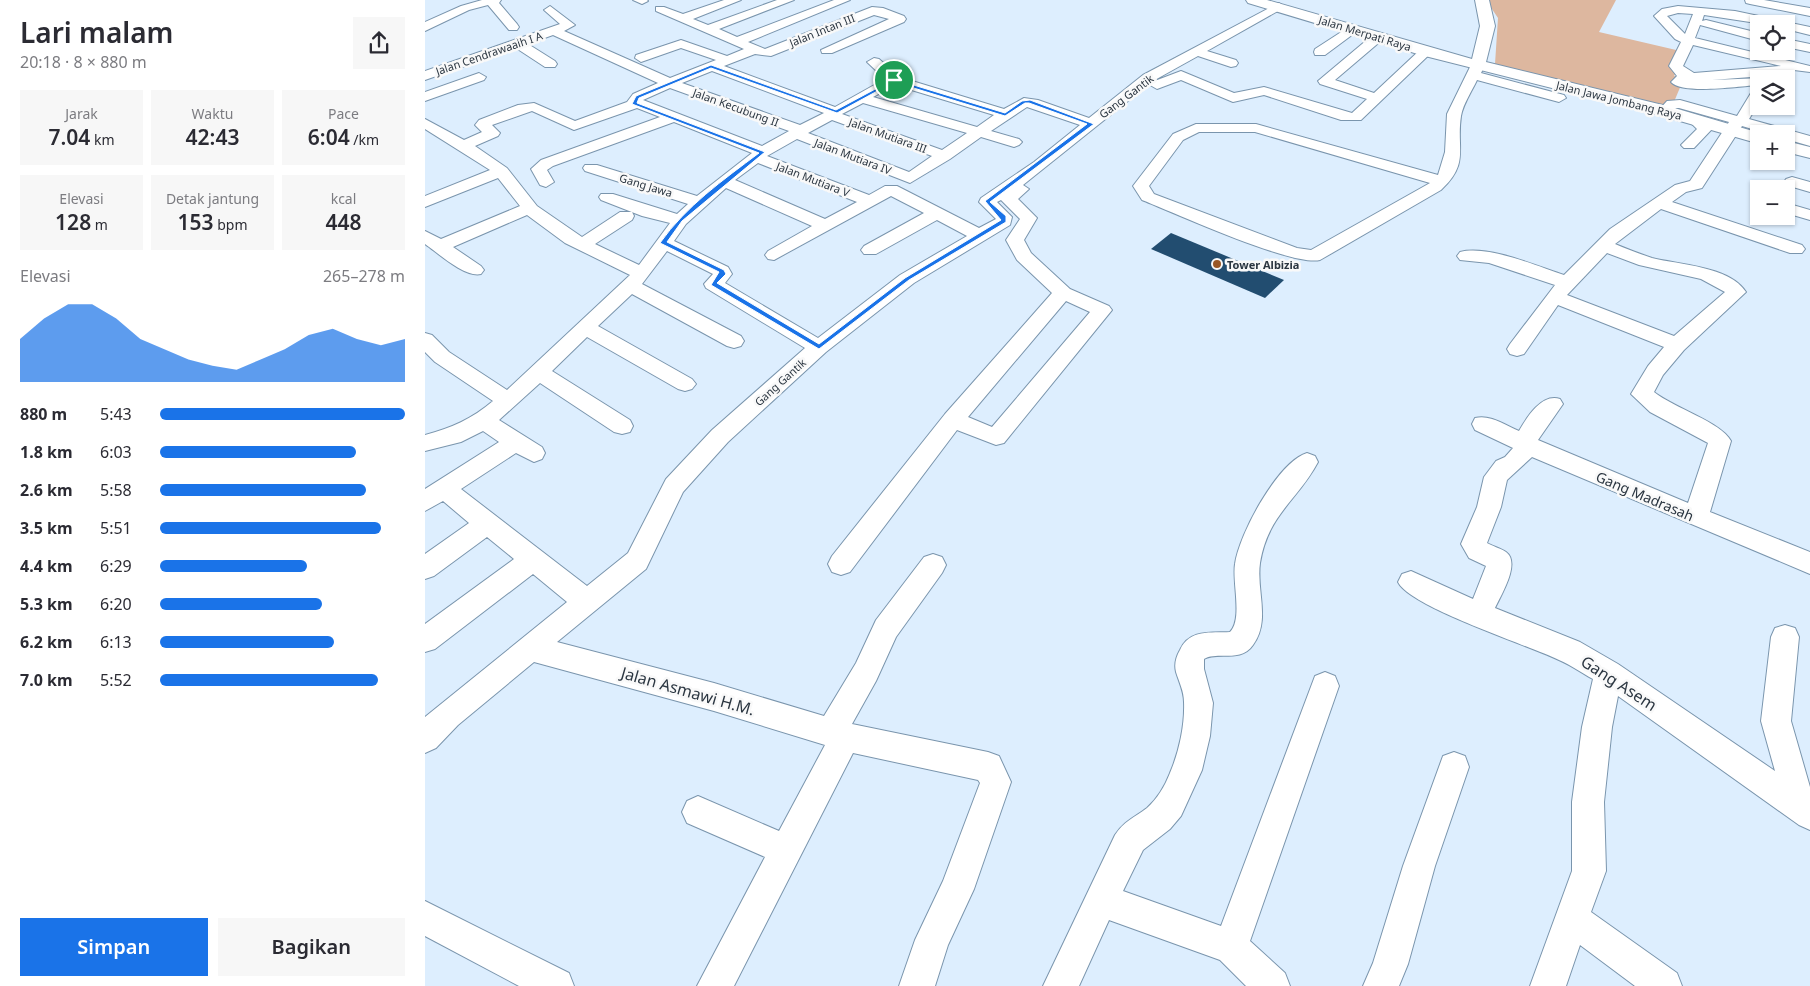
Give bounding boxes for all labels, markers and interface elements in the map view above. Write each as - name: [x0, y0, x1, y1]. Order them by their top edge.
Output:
- street label: Jalan Intan III: [786, 10, 857, 50]
- street label: Jalan Merpati Raya: [1316, 12, 1413, 54]
- text: Lari malam: [20, 13, 173, 51]
- map controls: [1750, 15, 1795, 225]
- button: locate: [1750, 15, 1795, 60]
- button: share: [353, 17, 405, 69]
- street label: Jalan Cendrawaaih I A: [433, 27, 545, 79]
- text: 20:18 · 8 × 880 m: [20, 51, 147, 73]
- pin: [873, 59, 915, 101]
- icon: arrive: [880, 66, 908, 94]
- button: layers: [1750, 70, 1795, 115]
- street label: Gang Gantik: [1096, 71, 1156, 121]
- street label: Jalan Jawa Jombang Raya: [1554, 77, 1683, 123]
- street label: Jalan Kecubung II: [690, 84, 781, 130]
- text: Jarak: [65, 104, 98, 123]
- text: Waktu: [192, 104, 233, 123]
- text: Pace: [328, 104, 359, 123]
- street label: Jalan Mutiara III: [846, 114, 929, 156]
- text: 7.04: [48, 123, 90, 151]
- text: 42:43: [186, 123, 239, 151]
- text: 6:04: [308, 123, 350, 151]
- button: +: [1750, 125, 1795, 170]
- text: km: [90, 130, 115, 149]
- text: /km: [350, 130, 379, 149]
- street label: Jalan Mutiara IV: [811, 134, 894, 178]
- street label: Jalan Mutiara V: [773, 158, 852, 200]
- street label: Gang Jawa: [618, 170, 674, 200]
- button: −: [1750, 180, 1795, 225]
- text: Elevasi: [59, 189, 104, 208]
- text: Detak jantung: [166, 189, 259, 208]
- text: kcal: [331, 189, 356, 208]
- text: 128: [55, 208, 91, 236]
- text: 153: [178, 208, 214, 236]
- text: 448: [325, 208, 362, 236]
- text: m: [91, 215, 108, 234]
- text: bpm: [214, 215, 248, 234]
- place label: Tower Albizia: [1227, 257, 1299, 272]
- marker: Tower Albizia: [1211, 258, 1223, 270]
- text: Elevasi: [20, 265, 71, 287]
- text: 265–278 m: [323, 265, 405, 287]
- street label: Gang Gantik: [751, 355, 809, 409]
- text: 880 m: [20, 403, 67, 425]
- text: 5:43: [100, 403, 132, 425]
- text: 1.8 km: [20, 441, 72, 463]
- text: 6:03: [100, 441, 132, 463]
- street label: Gang Madrasah: [1593, 467, 1697, 525]
- text: 2.6 km: [20, 479, 72, 501]
- text: 5:58: [100, 479, 132, 501]
- text: 3.5 km: [20, 517, 72, 539]
- text: 5:51: [100, 517, 132, 539]
- text: 4.4 km: [20, 555, 72, 577]
- text: 6:29: [100, 555, 132, 577]
- text: 5.3 km: [20, 593, 72, 615]
- text: 6:20: [100, 593, 132, 615]
- text: 6.2 km: [20, 631, 72, 653]
- text: 6:13: [100, 631, 132, 653]
- street label: Gang Asem: [1577, 650, 1661, 716]
- street label: Jalan Asmawi H.M.: [617, 661, 757, 721]
- text: 7.0 km: [20, 669, 72, 691]
- text: 5:52: [100, 669, 132, 691]
- button: Simpan: [20, 918, 208, 976]
- button: Bagikan: [218, 918, 405, 976]

